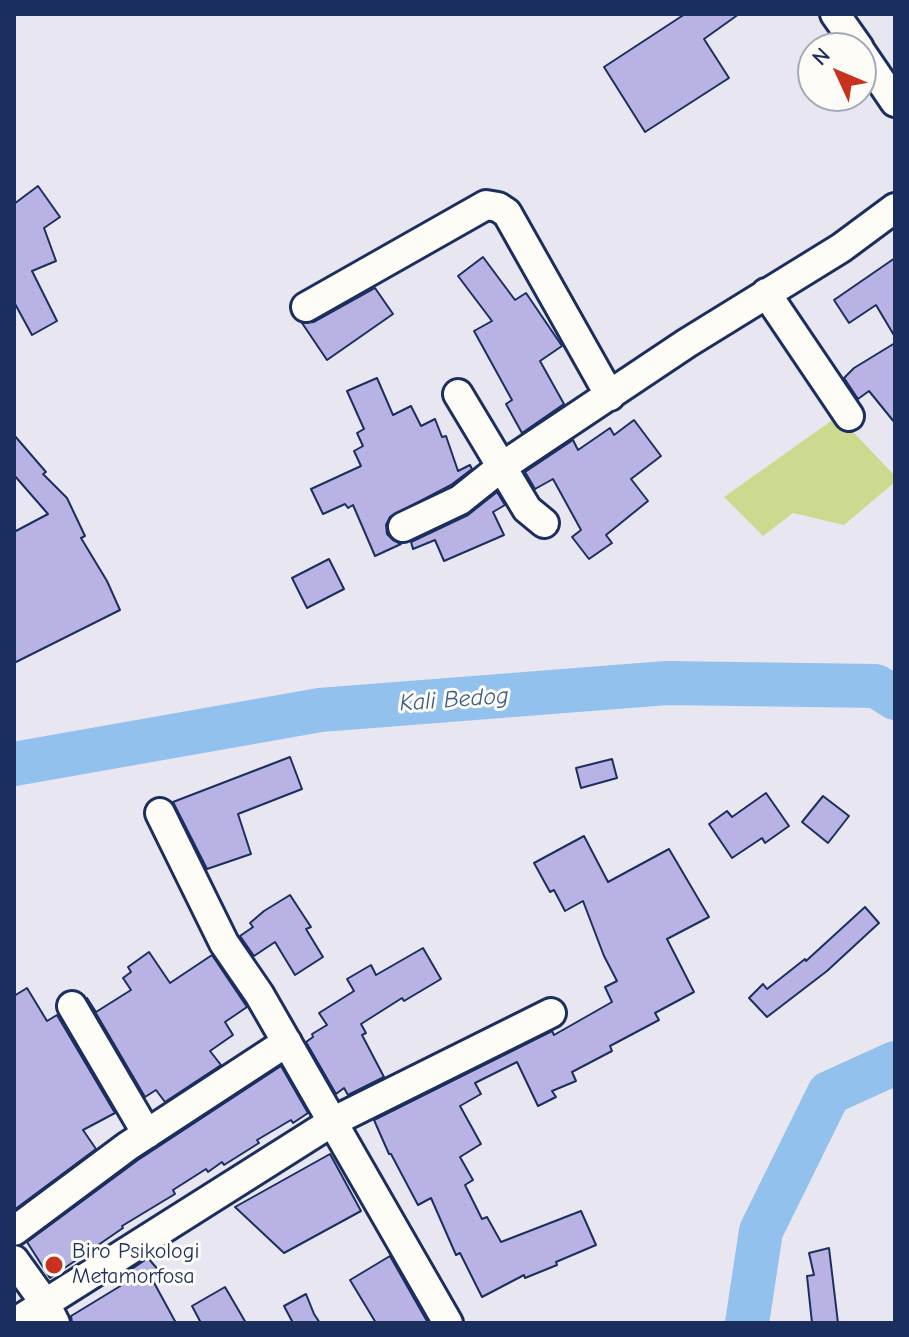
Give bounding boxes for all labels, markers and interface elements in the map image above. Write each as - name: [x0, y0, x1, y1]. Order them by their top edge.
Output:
- north arrow: [797, 32, 877, 112]
- text: N: [807, 43, 836, 71]
- water label: Kali Bedog: [398, 682, 510, 718]
- place label: Biro Psikologi Metamorfosa: [72, 1239, 199, 1290]
- marker: Biro Psikologi Metamorfosa: [43, 1254, 65, 1276]

